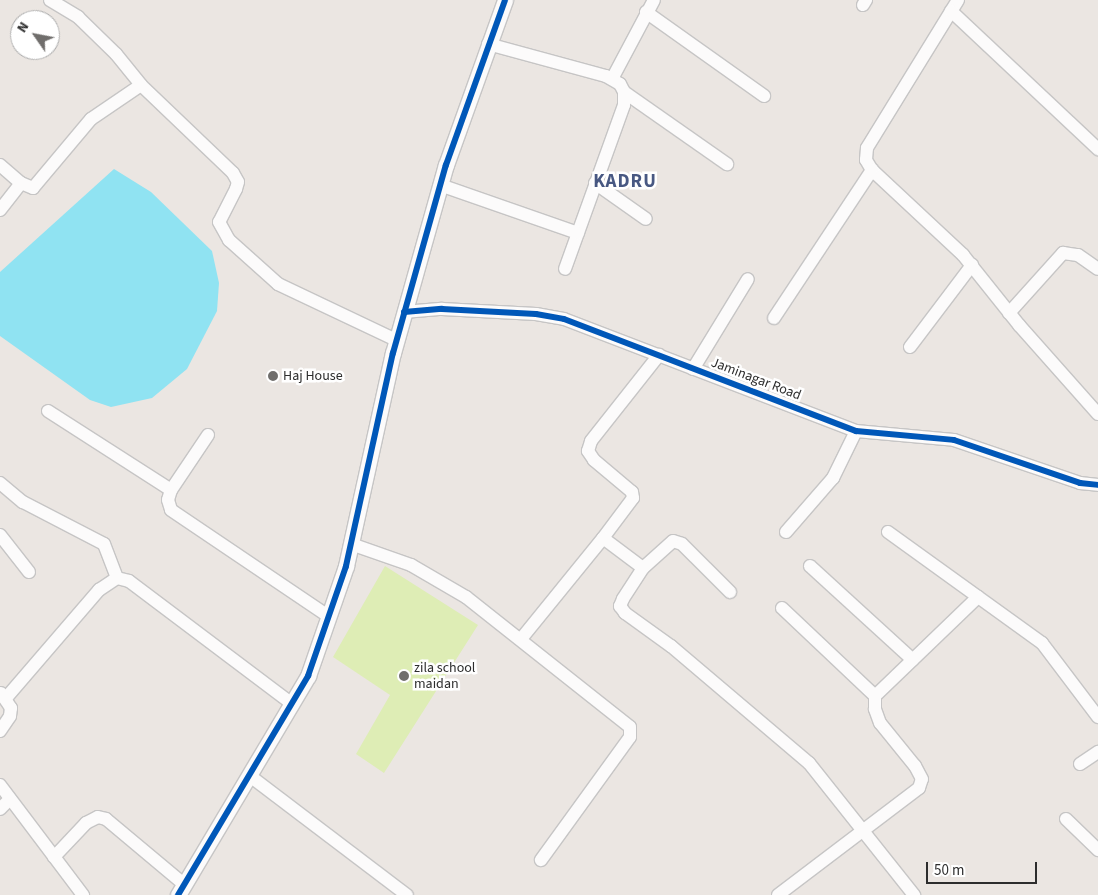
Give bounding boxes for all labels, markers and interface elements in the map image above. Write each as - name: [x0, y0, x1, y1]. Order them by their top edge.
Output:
- north arrow: [10, 10, 60, 60]
- text: N: [12, 18, 34, 37]
- district label: KADRU: [593, 171, 657, 193]
- street label: Jaminagar Road: [709, 354, 803, 404]
- place label: Haj House: [283, 368, 343, 384]
- marker: Haj House: [267, 370, 279, 382]
- place label: zila school maidan: [414, 660, 475, 692]
- marker: zila school maidan: [398, 670, 410, 682]
- scale bar: [928, 852, 1039, 884]
- text: 50 m: [934, 860, 964, 881]

